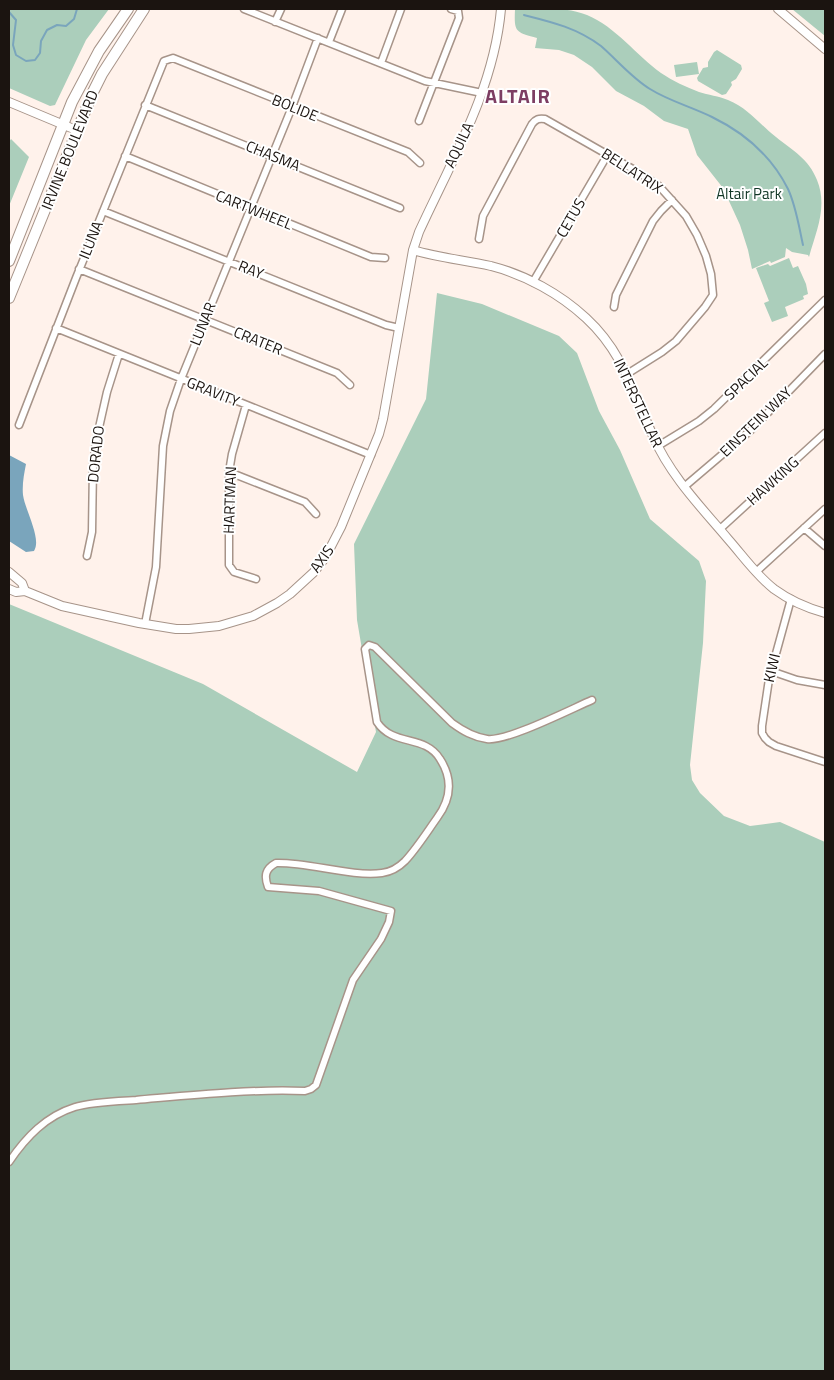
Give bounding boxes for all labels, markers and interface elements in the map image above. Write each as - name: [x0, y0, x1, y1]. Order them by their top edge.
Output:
- district label: ALTAIR: [485, 80, 551, 111]
- street label: IRVINE BOULEVARD: [35, 86, 104, 213]
- street label: BOLIDE: [269, 88, 322, 127]
- street label: AQUILA: [438, 118, 479, 171]
- street label: CHASMA: [243, 134, 304, 177]
- street label: BELLATRIX: [597, 142, 668, 199]
- park label: Altair Park: [716, 182, 782, 205]
- street label: CARTWHEEL: [212, 184, 296, 235]
- street label: CETUS: [550, 194, 591, 242]
- street label: ILUNA: [72, 217, 109, 262]
- street label: RAY: [235, 254, 267, 285]
- street label: LUNAR: [183, 299, 222, 349]
- street label: CRATER: [230, 320, 286, 361]
- street label: SPACIAL: [718, 352, 773, 405]
- street label: INTERSTELLAR: [608, 354, 669, 451]
- street label: GRAVITY: [183, 371, 243, 413]
- street label: EINSTEIN WAY: [714, 381, 797, 462]
- street label: DORADO: [81, 424, 110, 484]
- street label: HAWKING: [741, 451, 804, 510]
- street label: HARTMAN: [217, 466, 242, 534]
- street label: AXIS: [304, 540, 339, 577]
- street label: KIWI: [757, 651, 786, 685]

